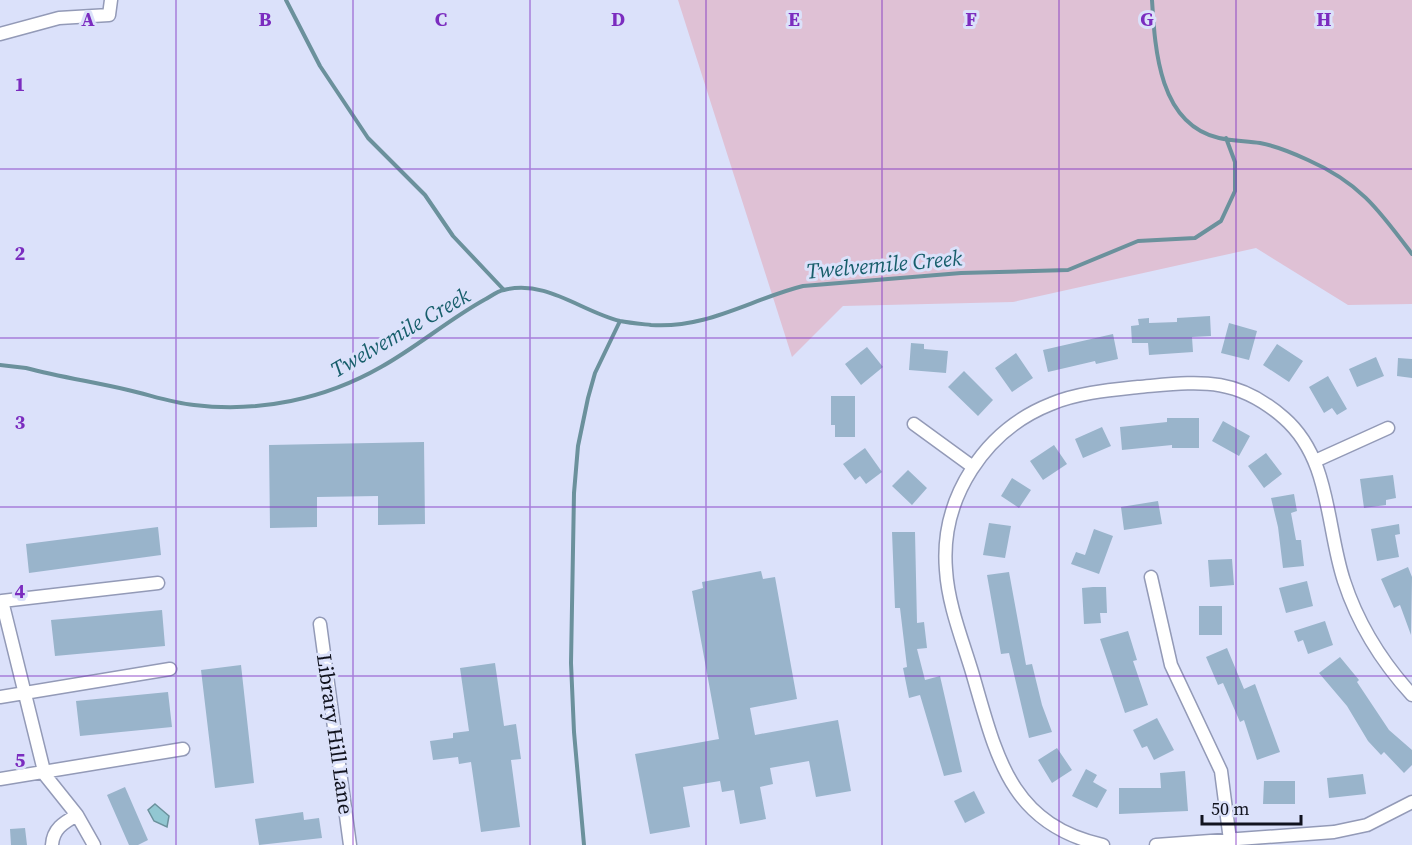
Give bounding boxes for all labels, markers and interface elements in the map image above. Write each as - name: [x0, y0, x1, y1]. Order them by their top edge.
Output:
- text: A: [81, 5, 95, 33]
- text: B: [258, 5, 272, 33]
- text: C: [435, 5, 447, 33]
- text: D: [611, 5, 625, 33]
- text: E: [788, 5, 800, 33]
- text: F: [965, 5, 977, 33]
- text: G: [1140, 5, 1154, 33]
- text: H: [1316, 5, 1332, 33]
- text: 1: [15, 70, 25, 98]
- text: 2: [15, 239, 26, 267]
- water label: Twelvemile Creek: [805, 242, 964, 286]
- water label: Twelvemile Creek: [325, 280, 476, 384]
- text: 3: [15, 408, 26, 436]
- text: 4: [15, 577, 26, 605]
- street label: Library Hill Lane: [310, 652, 361, 816]
- text: 5: [15, 746, 26, 774]
- scale bar: [1202, 788, 1301, 826]
- text: 50 m: [1211, 796, 1249, 821]

